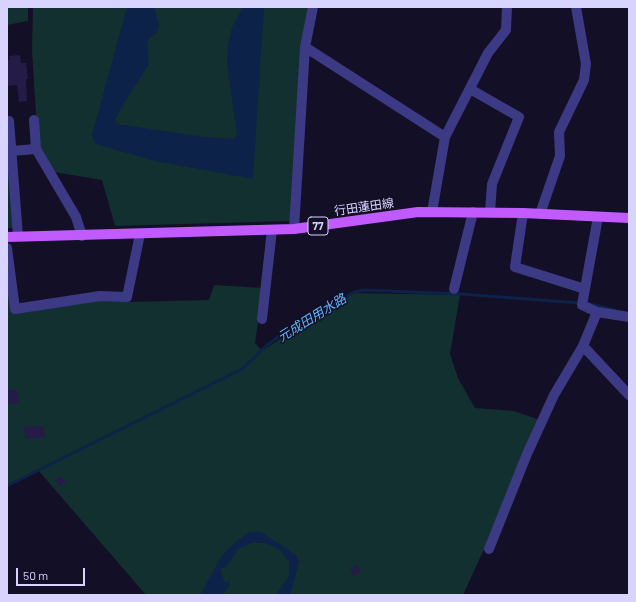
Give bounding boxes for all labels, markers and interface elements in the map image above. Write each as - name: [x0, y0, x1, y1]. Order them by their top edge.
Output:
- street label: 行田蓮田線: [333, 196, 395, 218]
- road number: 77: [308, 217, 328, 235]
- water label: 元成田用水路: [275, 291, 349, 345]
- scale bar: [18, 560, 87, 586]
- text: 50 m: [23, 568, 48, 582]

